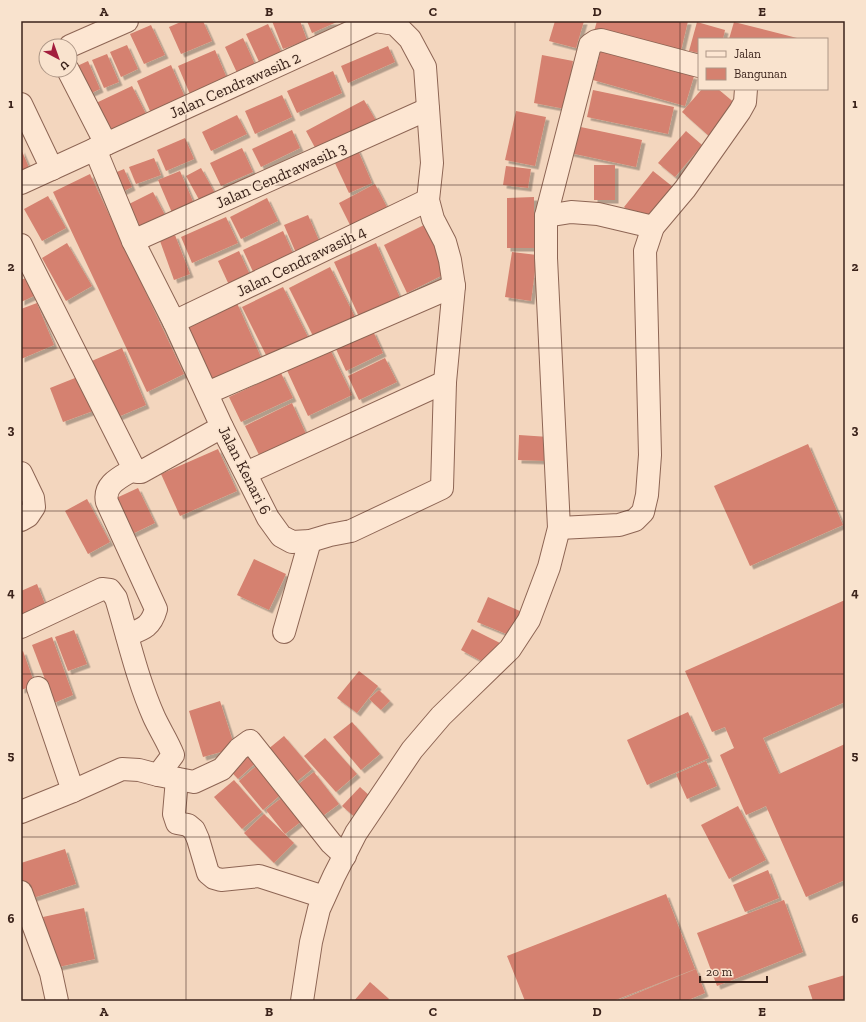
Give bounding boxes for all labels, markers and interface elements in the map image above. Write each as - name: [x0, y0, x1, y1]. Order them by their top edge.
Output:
- text: A: [100, 4, 109, 19]
- text: B: [265, 4, 273, 19]
- text: C: [429, 4, 437, 19]
- text: D: [592, 4, 602, 19]
- text: E: [758, 4, 766, 19]
- north arrow: [38, 38, 78, 78]
- legend: [698, 38, 828, 90]
- text: Jalan: [734, 47, 761, 61]
- street label: Jalan Cendrawasih 2: [167, 48, 303, 122]
- text: U: [57, 58, 71, 73]
- text: Bangunan: [734, 67, 787, 81]
- text: 1: [8, 96, 14, 111]
- text: 1: [852, 96, 858, 111]
- street label: Jalan Cendrawasih 3: [213, 138, 349, 212]
- street label: Jalan Cendrawasih 4: [233, 221, 369, 301]
- text: 2: [8, 259, 15, 274]
- text: 2: [852, 259, 859, 274]
- text: 3: [8, 422, 15, 437]
- street label: Jalan Kenari 6: [214, 422, 276, 518]
- text: 3: [852, 422, 859, 437]
- text: 4: [7, 585, 15, 600]
- text: 4: [851, 585, 859, 600]
- text: 5: [8, 748, 15, 763]
- text: 5: [852, 748, 859, 763]
- text: 6: [8, 911, 15, 926]
- text: 6: [852, 911, 859, 926]
- scale bar: [700, 958, 767, 984]
- text: 20 m: [706, 965, 733, 979]
- text: A: [100, 1004, 109, 1019]
- text: B: [265, 1004, 273, 1019]
- text: C: [429, 1004, 437, 1019]
- text: D: [592, 1004, 602, 1019]
- text: E: [758, 1004, 766, 1019]

